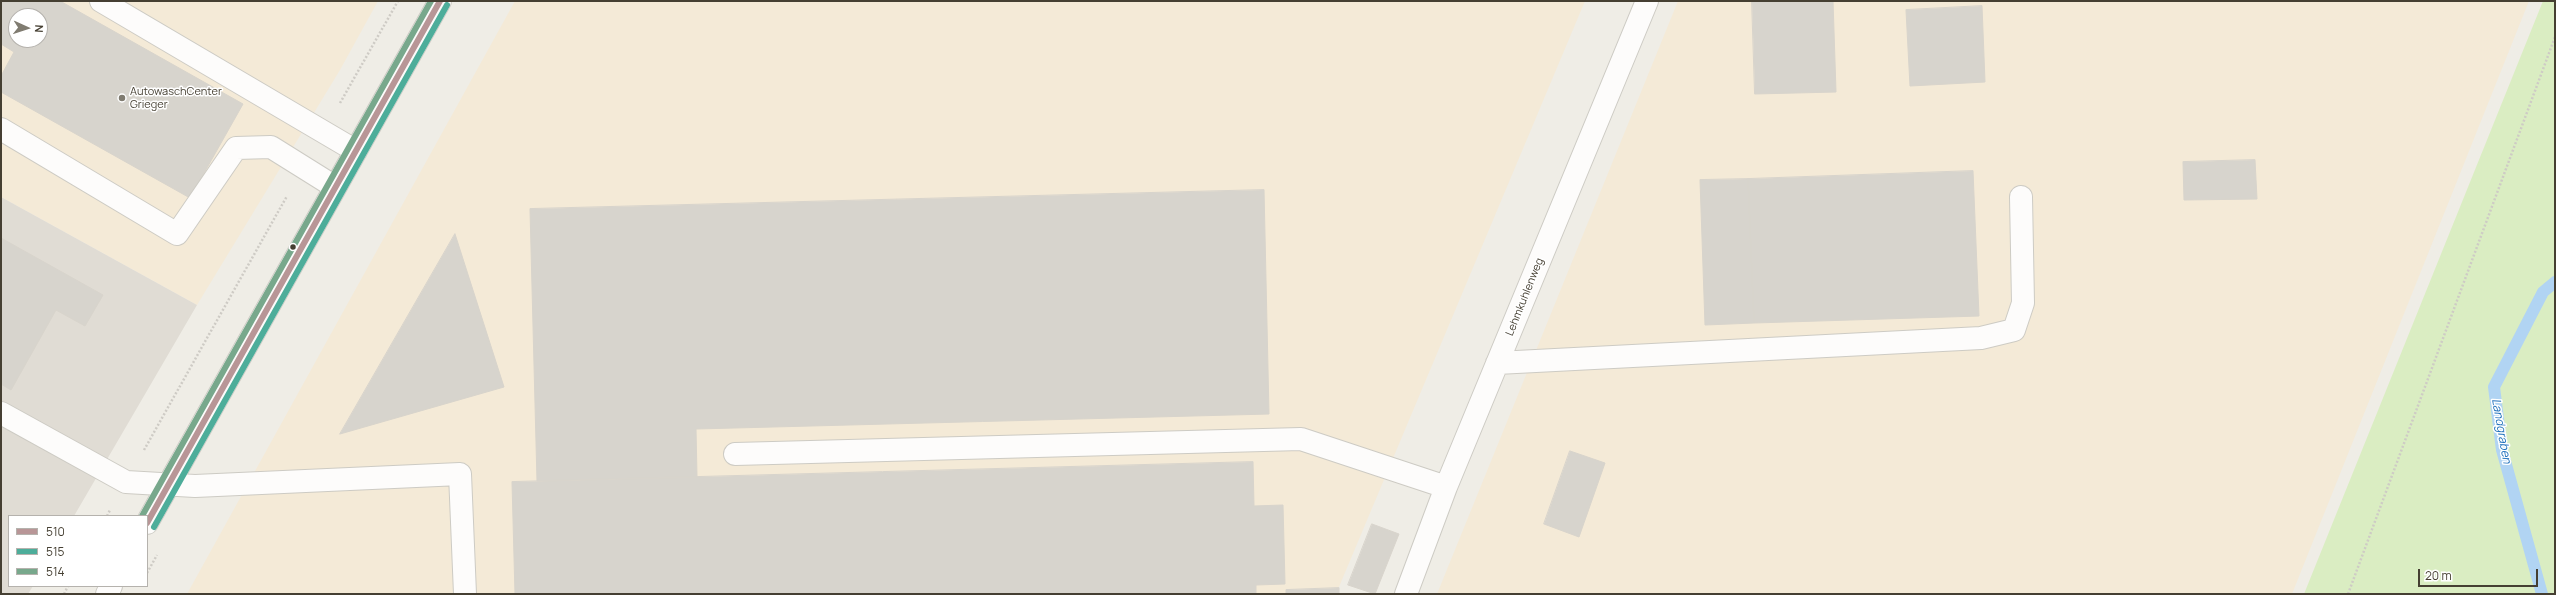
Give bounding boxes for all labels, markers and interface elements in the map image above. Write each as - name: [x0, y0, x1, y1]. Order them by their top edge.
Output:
- north arrow: [8, 8, 48, 48]
- text: N: [32, 24, 47, 33]
- place label: AutowaschCenter Grieger: [130, 85, 222, 111]
- marker: AutowaschCenter Grieger: [117, 93, 127, 103]
- unlabelled marker: [288, 242, 298, 252]
- street label: Lehmkuhlenweg: [1503, 256, 1547, 338]
- water label: Landgraben: [2488, 397, 2514, 465]
- legend: [8, 515, 148, 587]
- text: 510: [46, 523, 65, 540]
- text: 515: [46, 543, 65, 560]
- scale bar: [2420, 561, 2540, 587]
- text: 514: [46, 563, 65, 580]
- text: 20 m: [2425, 567, 2452, 584]

